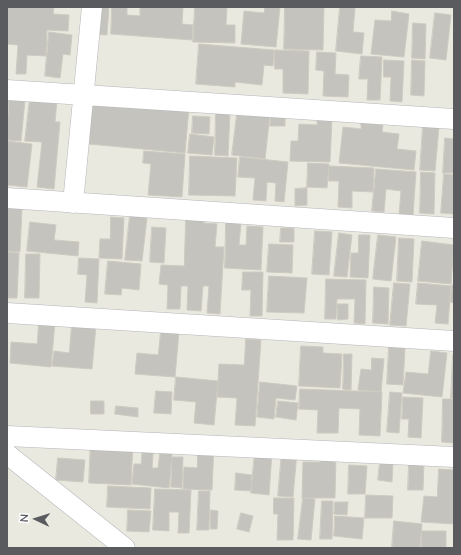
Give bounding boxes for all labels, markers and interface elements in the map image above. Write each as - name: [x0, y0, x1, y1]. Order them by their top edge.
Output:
- north arrow: [16, 499, 56, 539]
- text: N: [17, 514, 31, 523]

